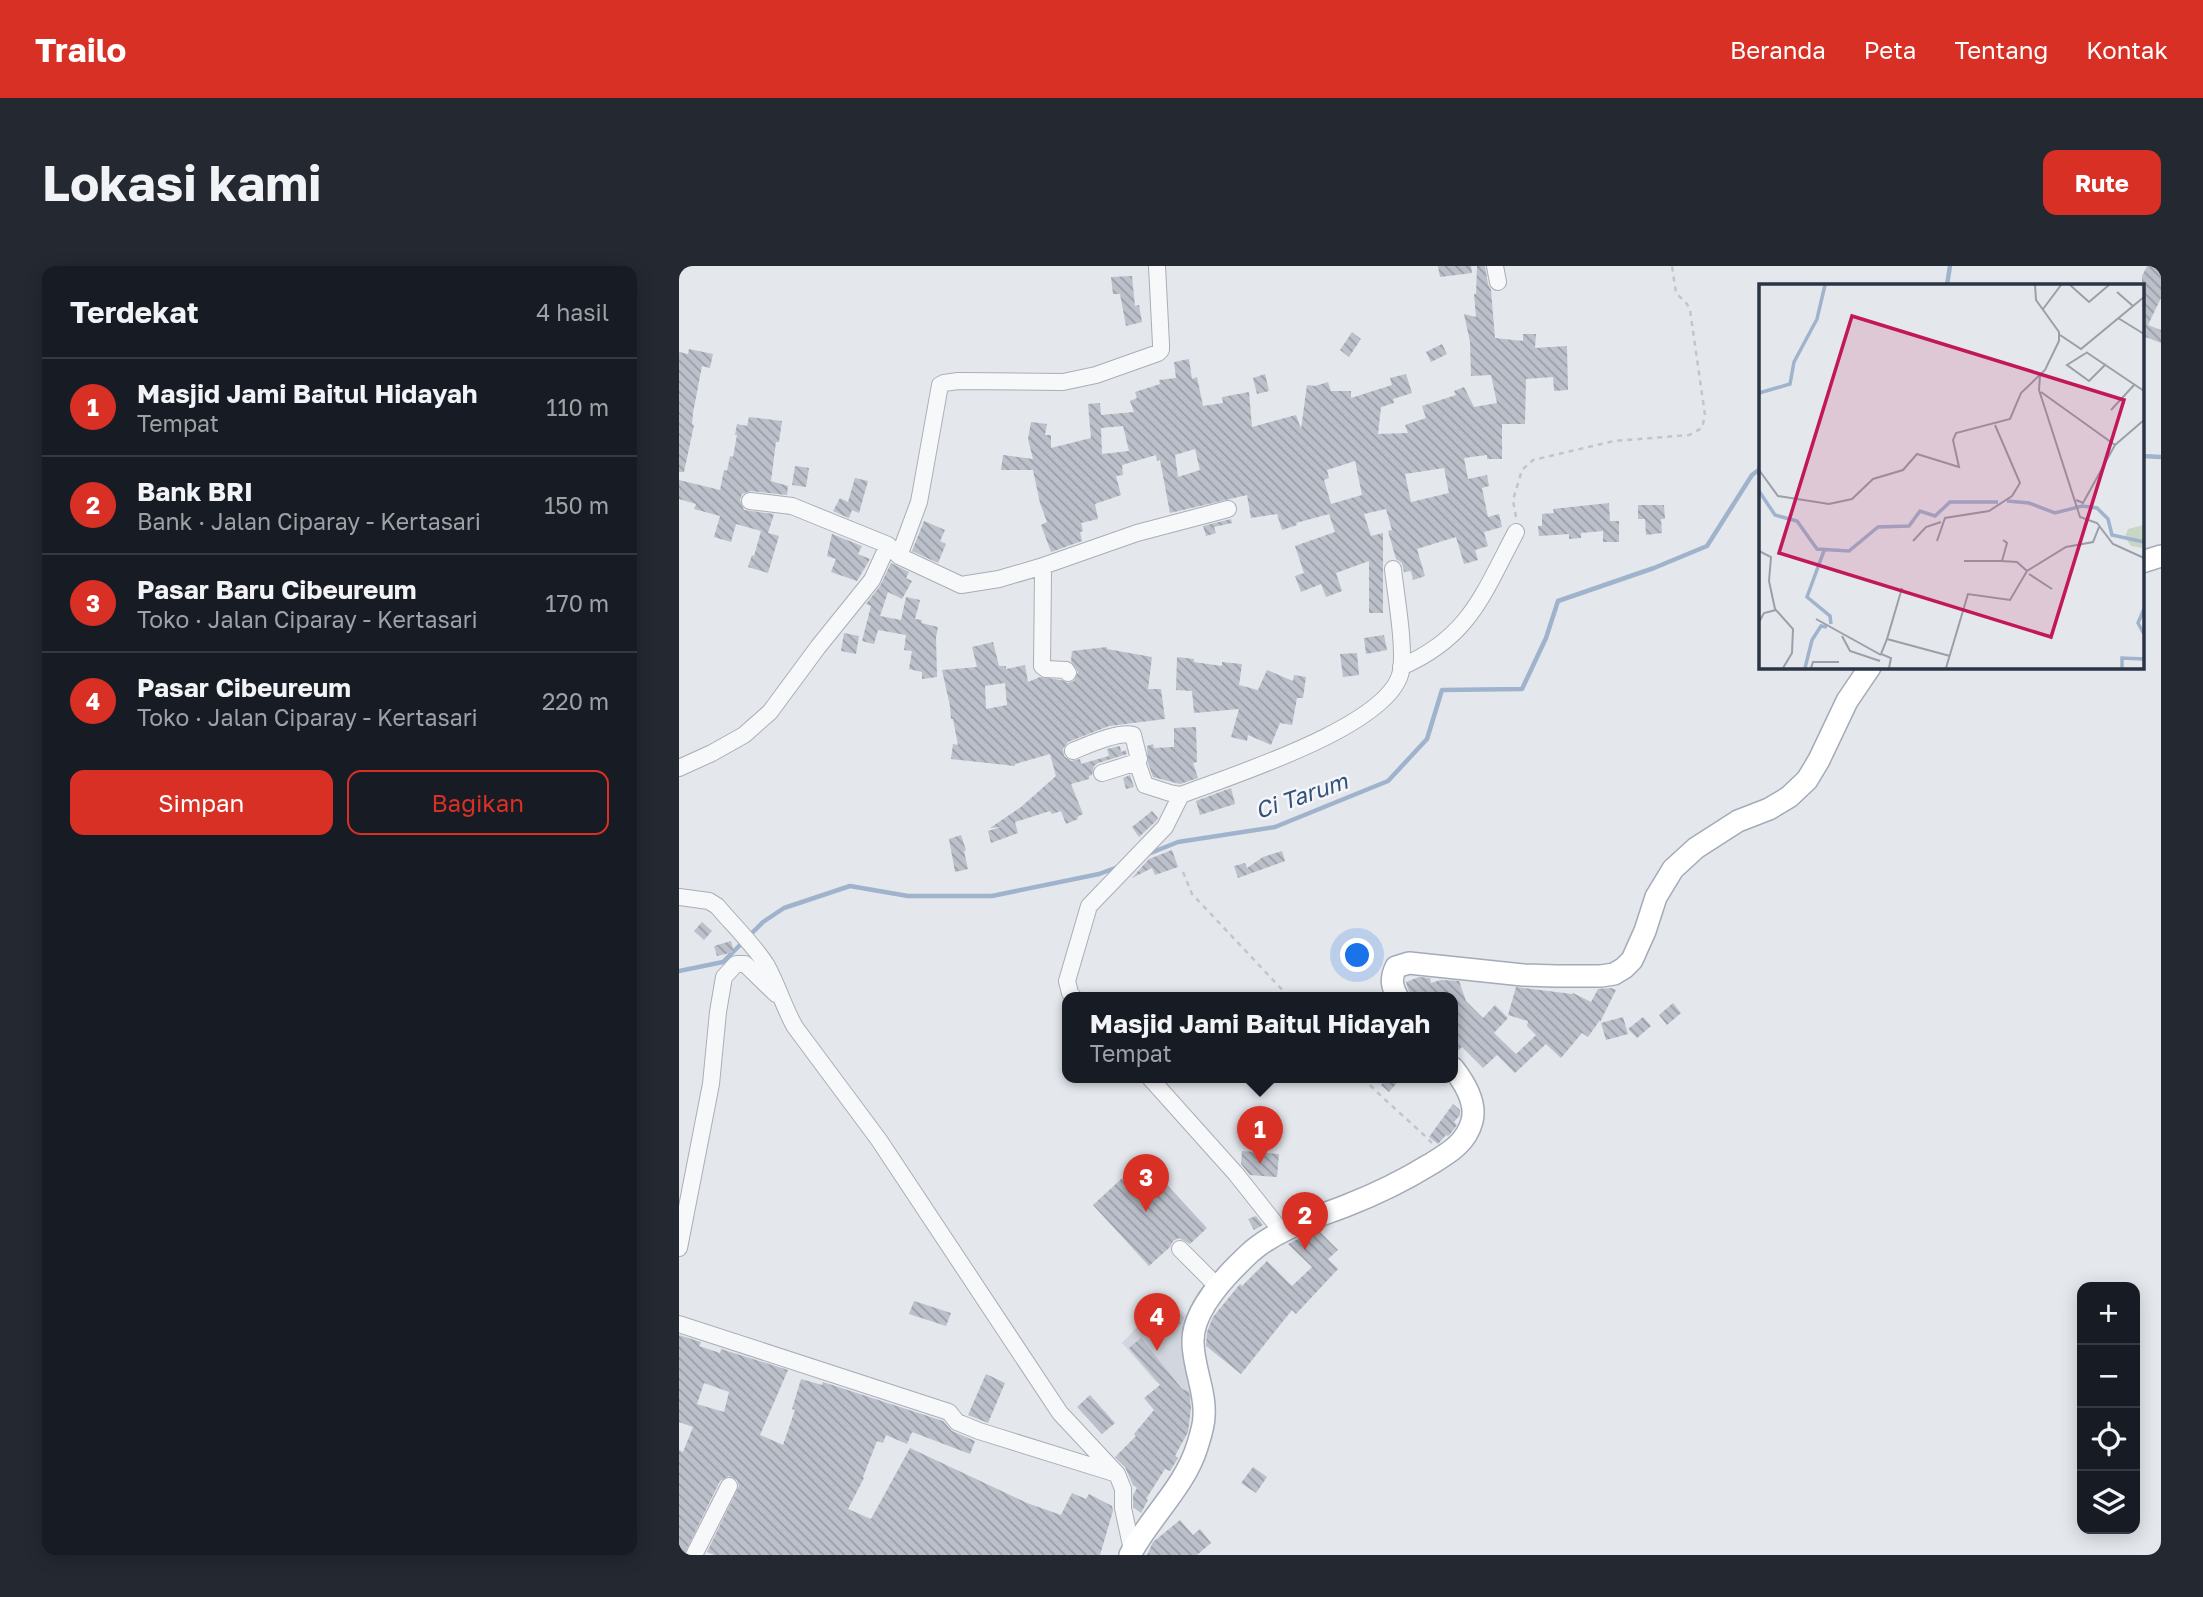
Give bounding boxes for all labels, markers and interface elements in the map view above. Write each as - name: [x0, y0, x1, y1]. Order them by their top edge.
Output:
- text: Trailo: [35, 30, 126, 69]
- text: Beranda: [1730, 35, 1826, 64]
- text: Peta: [1864, 35, 1916, 64]
- text: Tentang: [1954, 35, 2048, 64]
- text: Kontak: [2086, 35, 2168, 64]
- button: Rute: [2043, 150, 2161, 215]
- text: Lokasi kami: [42, 153, 321, 212]
- inset map: [1759, 284, 2143, 668]
- text: Terdekat: [70, 294, 199, 330]
- text: 4 hasil: [536, 298, 609, 326]
- text: Masjid Jami Baitul Hidayah: [137, 378, 477, 409]
- text: 1: [87, 393, 99, 421]
- text: 110 m: [546, 393, 609, 421]
- text: Tempat: [137, 409, 219, 437]
- text: Bank BRI: [137, 476, 253, 507]
- text: 2: [86, 491, 100, 519]
- text: 150 m: [544, 491, 609, 519]
- text: Bank · Jalan Ciparay - Kertasari: [137, 507, 481, 535]
- text: Pasar Baru Cibeureum: [137, 574, 417, 605]
- text: 3: [86, 589, 100, 617]
- text: 170 m: [545, 589, 609, 617]
- text: Toko · Jalan Ciparay - Kertasari: [137, 605, 478, 633]
- text: Pasar Cibeureum: [137, 672, 351, 703]
- text: 4: [86, 687, 100, 715]
- text: 220 m: [542, 687, 609, 715]
- text: Toko · Jalan Ciparay - Kertasari: [137, 703, 478, 731]
- water label: Ci Tarum: [1251, 766, 1352, 824]
- button: Simpan: [70, 770, 333, 835]
- button: Bagikan: [347, 770, 609, 835]
- your location: [1340, 938, 1374, 972]
- popup: [1062, 992, 1458, 1083]
- text: Masjid Jami Baitul Hidayah: [1090, 1008, 1430, 1039]
- text: Tempat: [1090, 1039, 1172, 1067]
- pin: 1: [1237, 1106, 1283, 1164]
- pin: 3: [1123, 1154, 1169, 1212]
- pin: 2: [1282, 1192, 1328, 1250]
- map controls: [2077, 1282, 2140, 1534]
- button: +: [2077, 1282, 2140, 1345]
- pin: 4: [1134, 1293, 1180, 1351]
- button: −: [2077, 1345, 2140, 1408]
- button: locate: [2077, 1408, 2140, 1471]
- button: layers: [2077, 1471, 2140, 1534]

